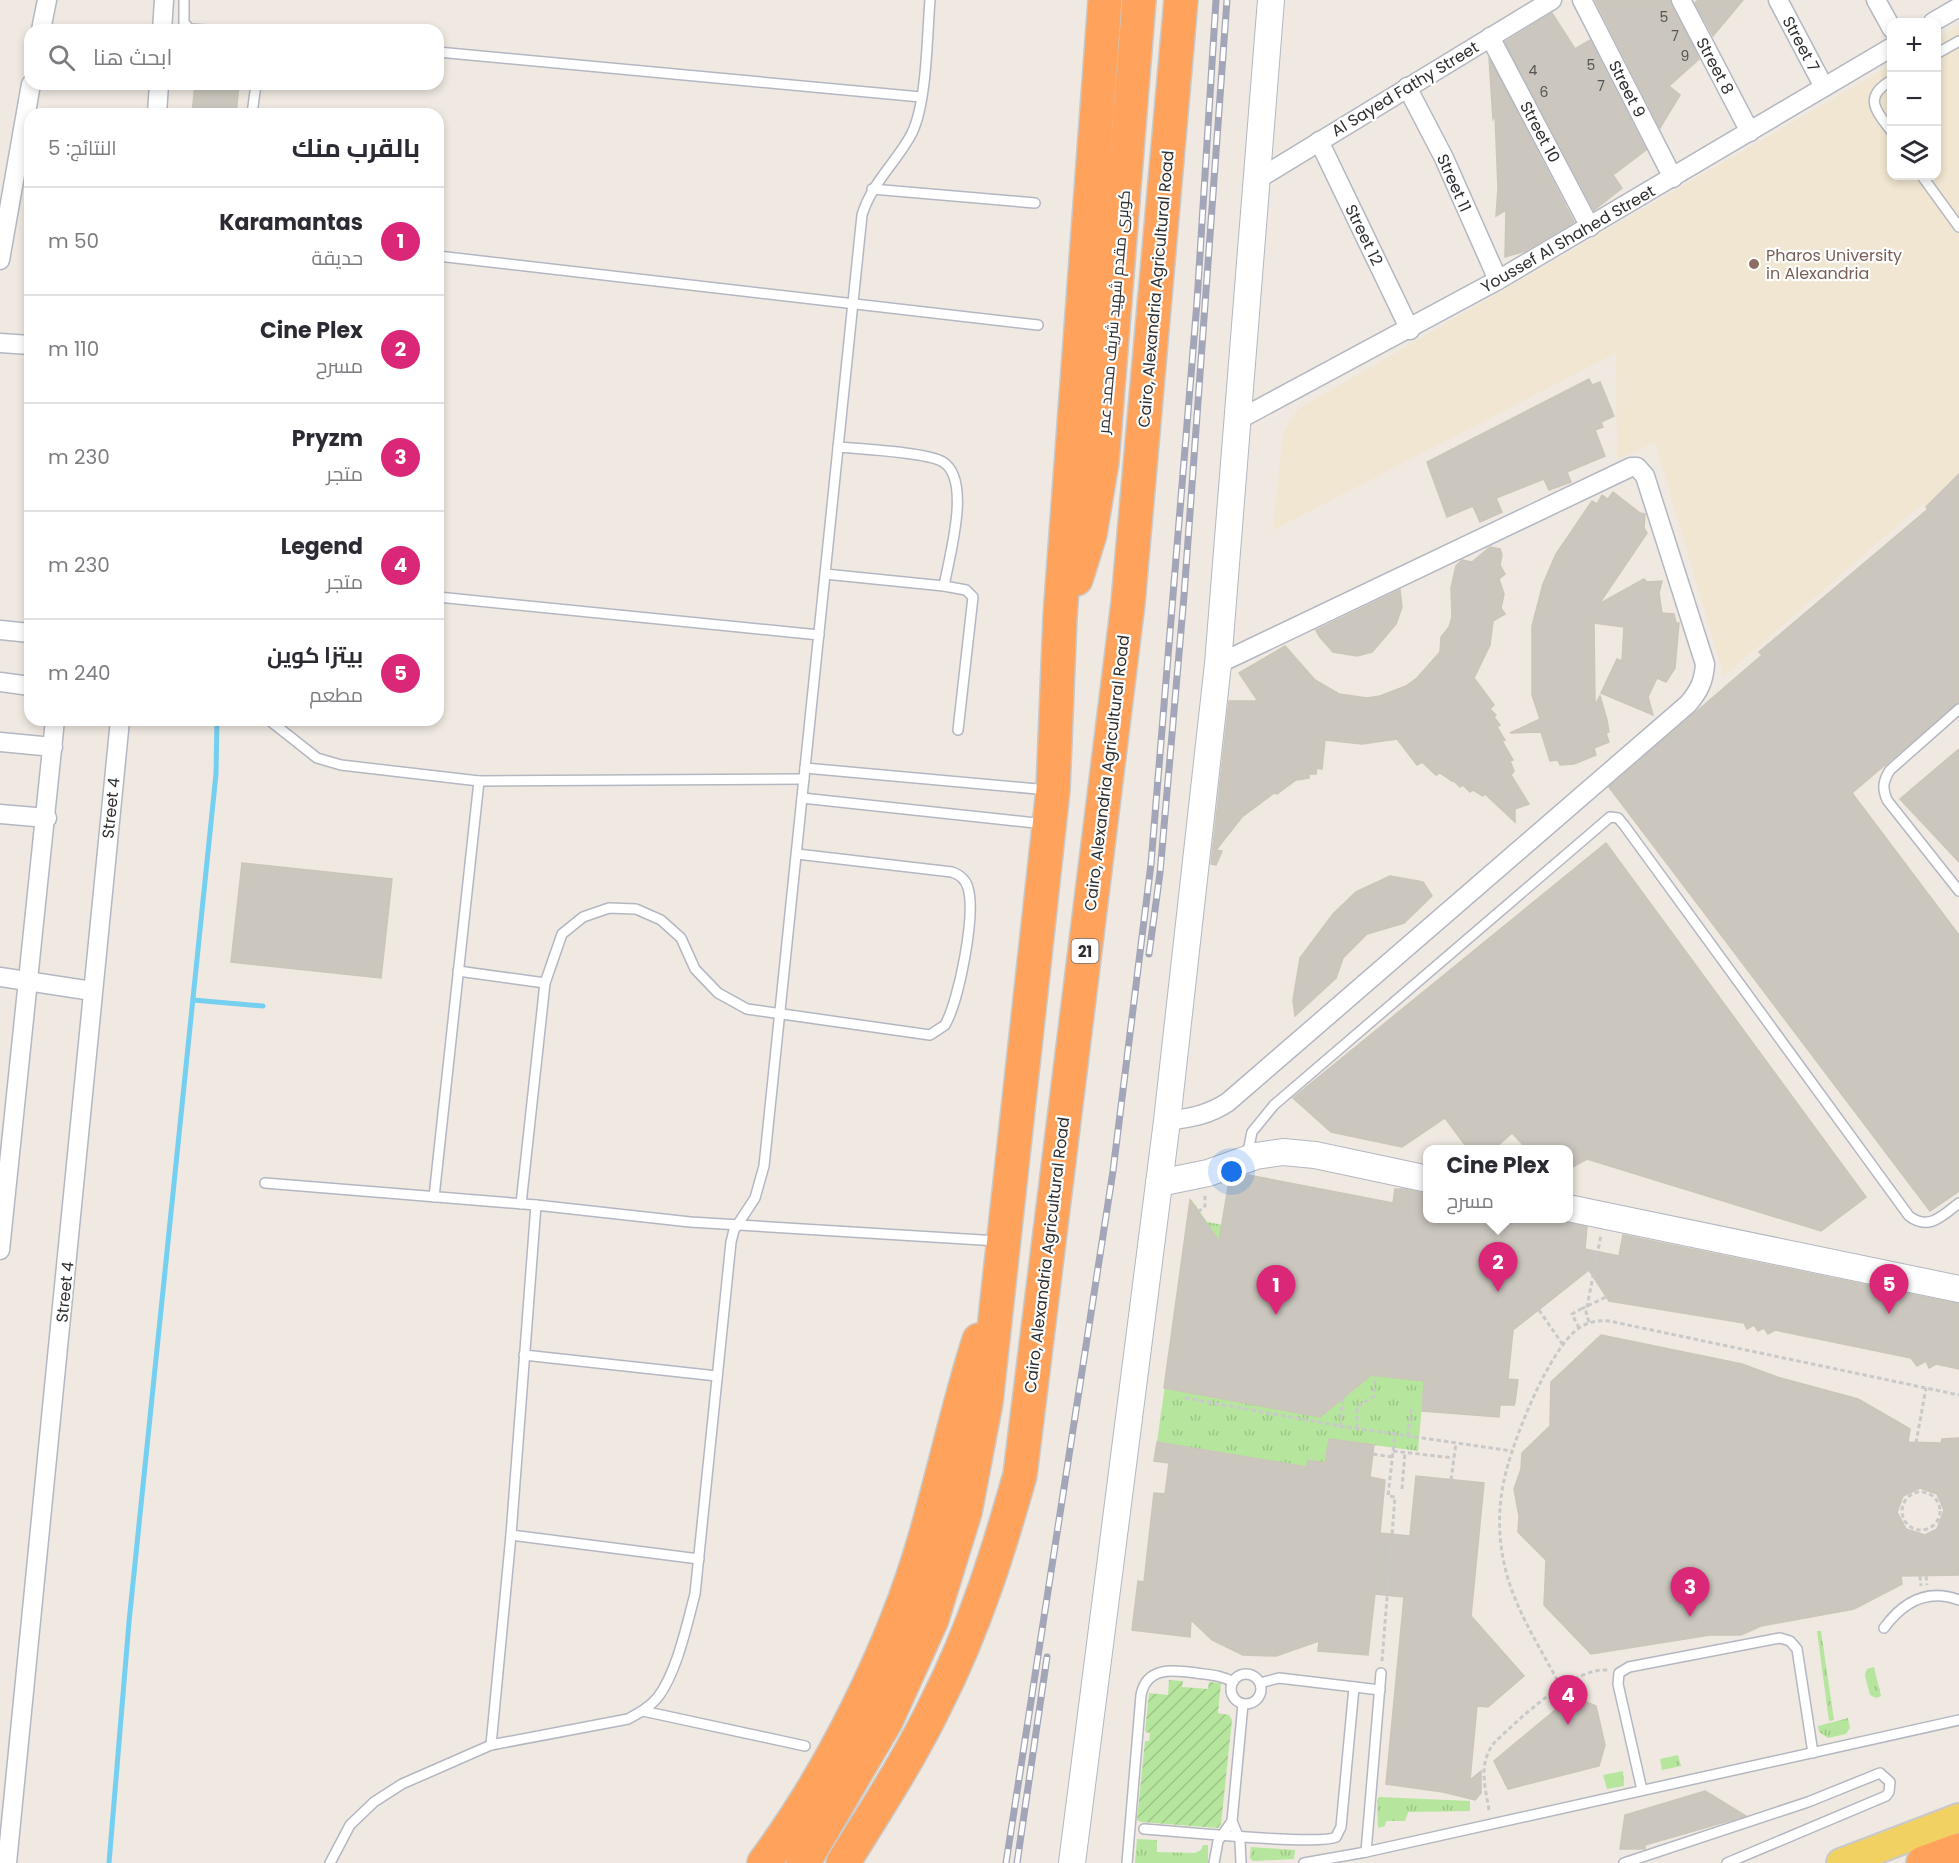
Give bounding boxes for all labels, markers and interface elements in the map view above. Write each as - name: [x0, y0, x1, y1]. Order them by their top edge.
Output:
- house number: 5: [1660, 7, 1668, 27]
- street label: Street 7: [1777, 12, 1825, 76]
- map controls: [1887, 18, 1941, 180]
- button: +: [1887, 18, 1941, 72]
- search box: [24, 24, 444, 90]
- house number: 7: [1671, 26, 1679, 46]
- street label: Street 8: [1690, 34, 1740, 98]
- street label: Al Sayed Fathy Street: [1327, 36, 1483, 142]
- icon: search: [45, 41, 78, 74]
- text: ابحث هنا: [93, 42, 172, 73]
- house number: 9: [1681, 46, 1689, 66]
- house number: 5: [1587, 55, 1595, 75]
- street label: Street 9: [1603, 57, 1651, 121]
- house number: 4: [1529, 60, 1538, 80]
- button: −: [1887, 72, 1941, 126]
- house number: 7: [1597, 76, 1605, 96]
- house number: 6: [1540, 82, 1549, 102]
- street label: Street 10: [1514, 97, 1566, 167]
- button: layers: [1887, 126, 1941, 180]
- text: بالقرب منك: [292, 130, 420, 166]
- text: النتائج: 5: [48, 134, 117, 162]
- street label: Cairo, Alexandria Agricultural Road: [1132, 150, 1180, 428]
- street label: Street 11: [1431, 150, 1477, 216]
- street label: Youssef Al Shahed Street: [1477, 180, 1659, 298]
- street label: كوبرى مقدم شهيد شريف محمد عمر: [1092, 189, 1136, 436]
- street label: Street 12: [1339, 201, 1389, 269]
- text: Karamantas: [219, 207, 363, 238]
- text: 50 m: [48, 227, 99, 255]
- text: 1: [397, 227, 404, 255]
- text: حديقة: [312, 244, 363, 272]
- place label: Pharos University in Alexandria: [1766, 244, 1902, 285]
- marker: Pharos University in Alexandria: [1747, 257, 1761, 271]
- text: Cine Plex: [260, 315, 363, 346]
- text: 110 m: [48, 335, 99, 363]
- text: 2: [395, 335, 406, 363]
- text: مسرح: [316, 352, 363, 380]
- text: Pryzm: [292, 423, 363, 454]
- text: 230 m: [48, 443, 110, 471]
- text: 3: [394, 443, 407, 471]
- text: متجر: [326, 460, 363, 488]
- text: Legend: [281, 531, 363, 562]
- text: 230 m: [48, 551, 110, 579]
- text: 4: [394, 551, 407, 579]
- text: متجر: [326, 568, 363, 596]
- street label: Cairo, Alexandria Agricultural Road: [1079, 634, 1135, 912]
- text: بيتزا كوين: [267, 640, 363, 671]
- text: 240 m: [48, 659, 111, 687]
- text: 5: [394, 659, 407, 687]
- text: مطعم: [309, 681, 363, 709]
- street label: Street 4: [96, 776, 126, 840]
- road number: 21: [1072, 939, 1098, 963]
- street label: Cairo, Alexandria Agricultural Road: [1019, 1116, 1075, 1394]
- popup: [1423, 1145, 1573, 1223]
- text: Cine Plex: [1446, 1150, 1550, 1181]
- your location: [1217, 1157, 1246, 1186]
- text: مسرح: [1446, 1187, 1494, 1215]
- pin: 2: [1478, 1242, 1518, 1292]
- street label: Street 4: [50, 1260, 80, 1324]
- pin: 5: [1870, 1264, 1908, 1314]
- pin: 1: [1256, 1266, 1296, 1315]
- pin: 3: [1670, 1568, 1710, 1617]
- pin: 4: [1548, 1676, 1588, 1725]

